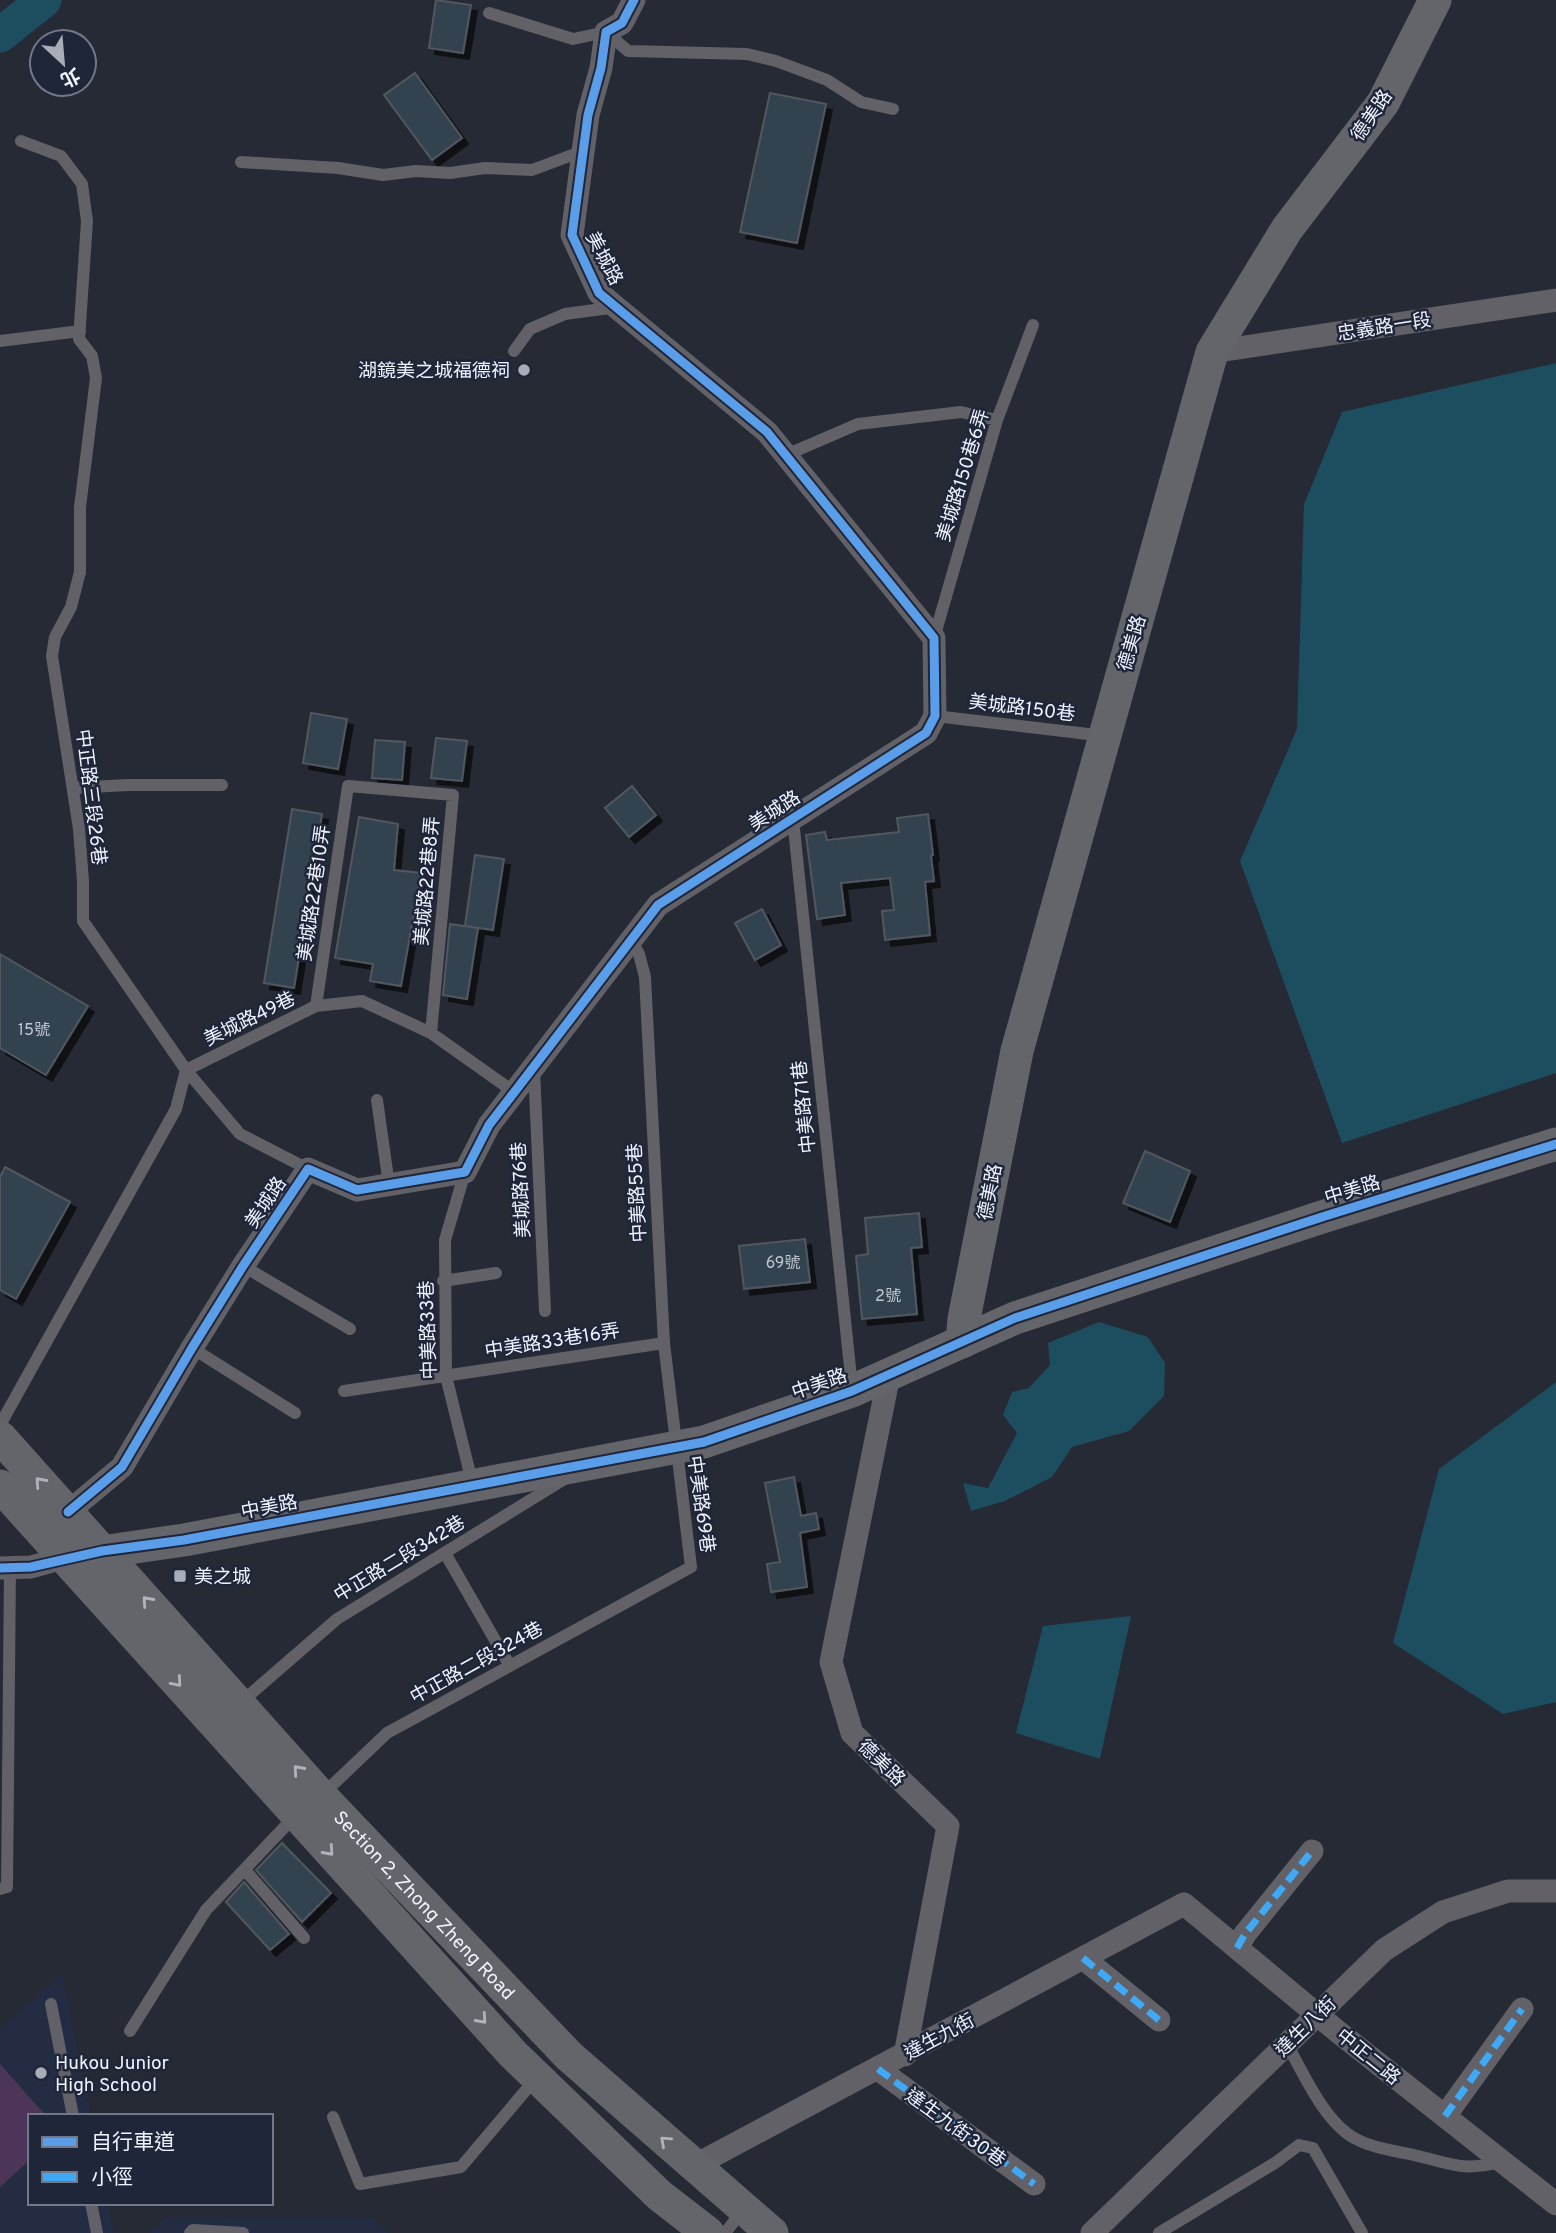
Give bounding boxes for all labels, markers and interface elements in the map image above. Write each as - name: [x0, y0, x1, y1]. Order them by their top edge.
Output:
- north arrow: [28, 28, 98, 98]
- text: 北: [56, 62, 83, 91]
- street label: 德美路: [1347, 86, 1399, 146]
- street label: 美城路: [579, 228, 627, 290]
- street label: 忠義路一段: [1336, 309, 1433, 347]
- place label: 湖鏡美之城福德祠: [358, 360, 510, 384]
- marker: 湖鏡美之城福德祠: [516, 362, 532, 378]
- street label: 美城路150巷6弄: [932, 406, 995, 545]
- street label: 德美路: [1114, 613, 1152, 674]
- street label: 美城路150巷: [967, 691, 1076, 727]
- street label: 中正路三段26巷: [70, 728, 110, 867]
- street label: 美城路: [745, 786, 806, 837]
- street label: 美城路22巷8弄: [410, 815, 446, 947]
- street label: 美城路22巷10弄: [294, 824, 336, 963]
- street label: 美城路49巷: [200, 987, 300, 1052]
- house number: 15號: [18, 1021, 50, 1041]
- street label: 中美路71巷: [788, 1059, 822, 1154]
- street label: 美城路76巷: [507, 1141, 537, 1239]
- street label: 中美路55巷: [623, 1143, 653, 1243]
- street label: 德美路: [974, 1162, 1008, 1223]
- street label: 中美路: [1322, 1171, 1383, 1211]
- street label: 美城路: [241, 1173, 293, 1233]
- house number: 69號: [766, 1254, 800, 1274]
- street label: 中美路33巷: [415, 1280, 443, 1380]
- house number: 2號: [875, 1287, 901, 1307]
- street label: 中美路33巷16弄: [483, 1319, 622, 1364]
- street label: 中美路: [789, 1364, 851, 1406]
- street label: 中美路69巷: [681, 1454, 719, 1554]
- one-way arrow: [36, 1477, 48, 1490]
- street label: 中美路: [239, 1491, 300, 1525]
- street label: 中正路二段342巷: [330, 1511, 470, 1608]
- place label: 美之城: [194, 1566, 251, 1590]
- marker: 美之城: [172, 1568, 188, 1584]
- one-way arrow: [142, 1596, 155, 1609]
- street label: 中正路二段324巷: [406, 1617, 548, 1710]
- one-way arrow: [169, 1674, 181, 1687]
- street label: 德美路: [852, 1735, 909, 1792]
- one-way arrow: [294, 1765, 306, 1778]
- street label: Section 2, Zhong Zheng Road: [328, 1807, 519, 2006]
- one-way arrow: [321, 1843, 333, 1856]
- street label: 達生八街: [1271, 1992, 1342, 2062]
- street label: 達生九街: [901, 2009, 979, 2066]
- one-way arrow: [474, 2011, 486, 2024]
- street label: 中正二路: [1331, 2024, 1405, 2091]
- place label: Hukou Junior High School: [55, 2052, 170, 2098]
- marker: Hukou Junior High School: [33, 2065, 49, 2081]
- street label: 達生九街30巷: [900, 2084, 1010, 2173]
- legend: [28, 2114, 273, 2205]
- text: 自行車道: [91, 2130, 175, 2157]
- one-way arrow: [660, 2137, 673, 2149]
- text: 小徑: [91, 2165, 133, 2192]

